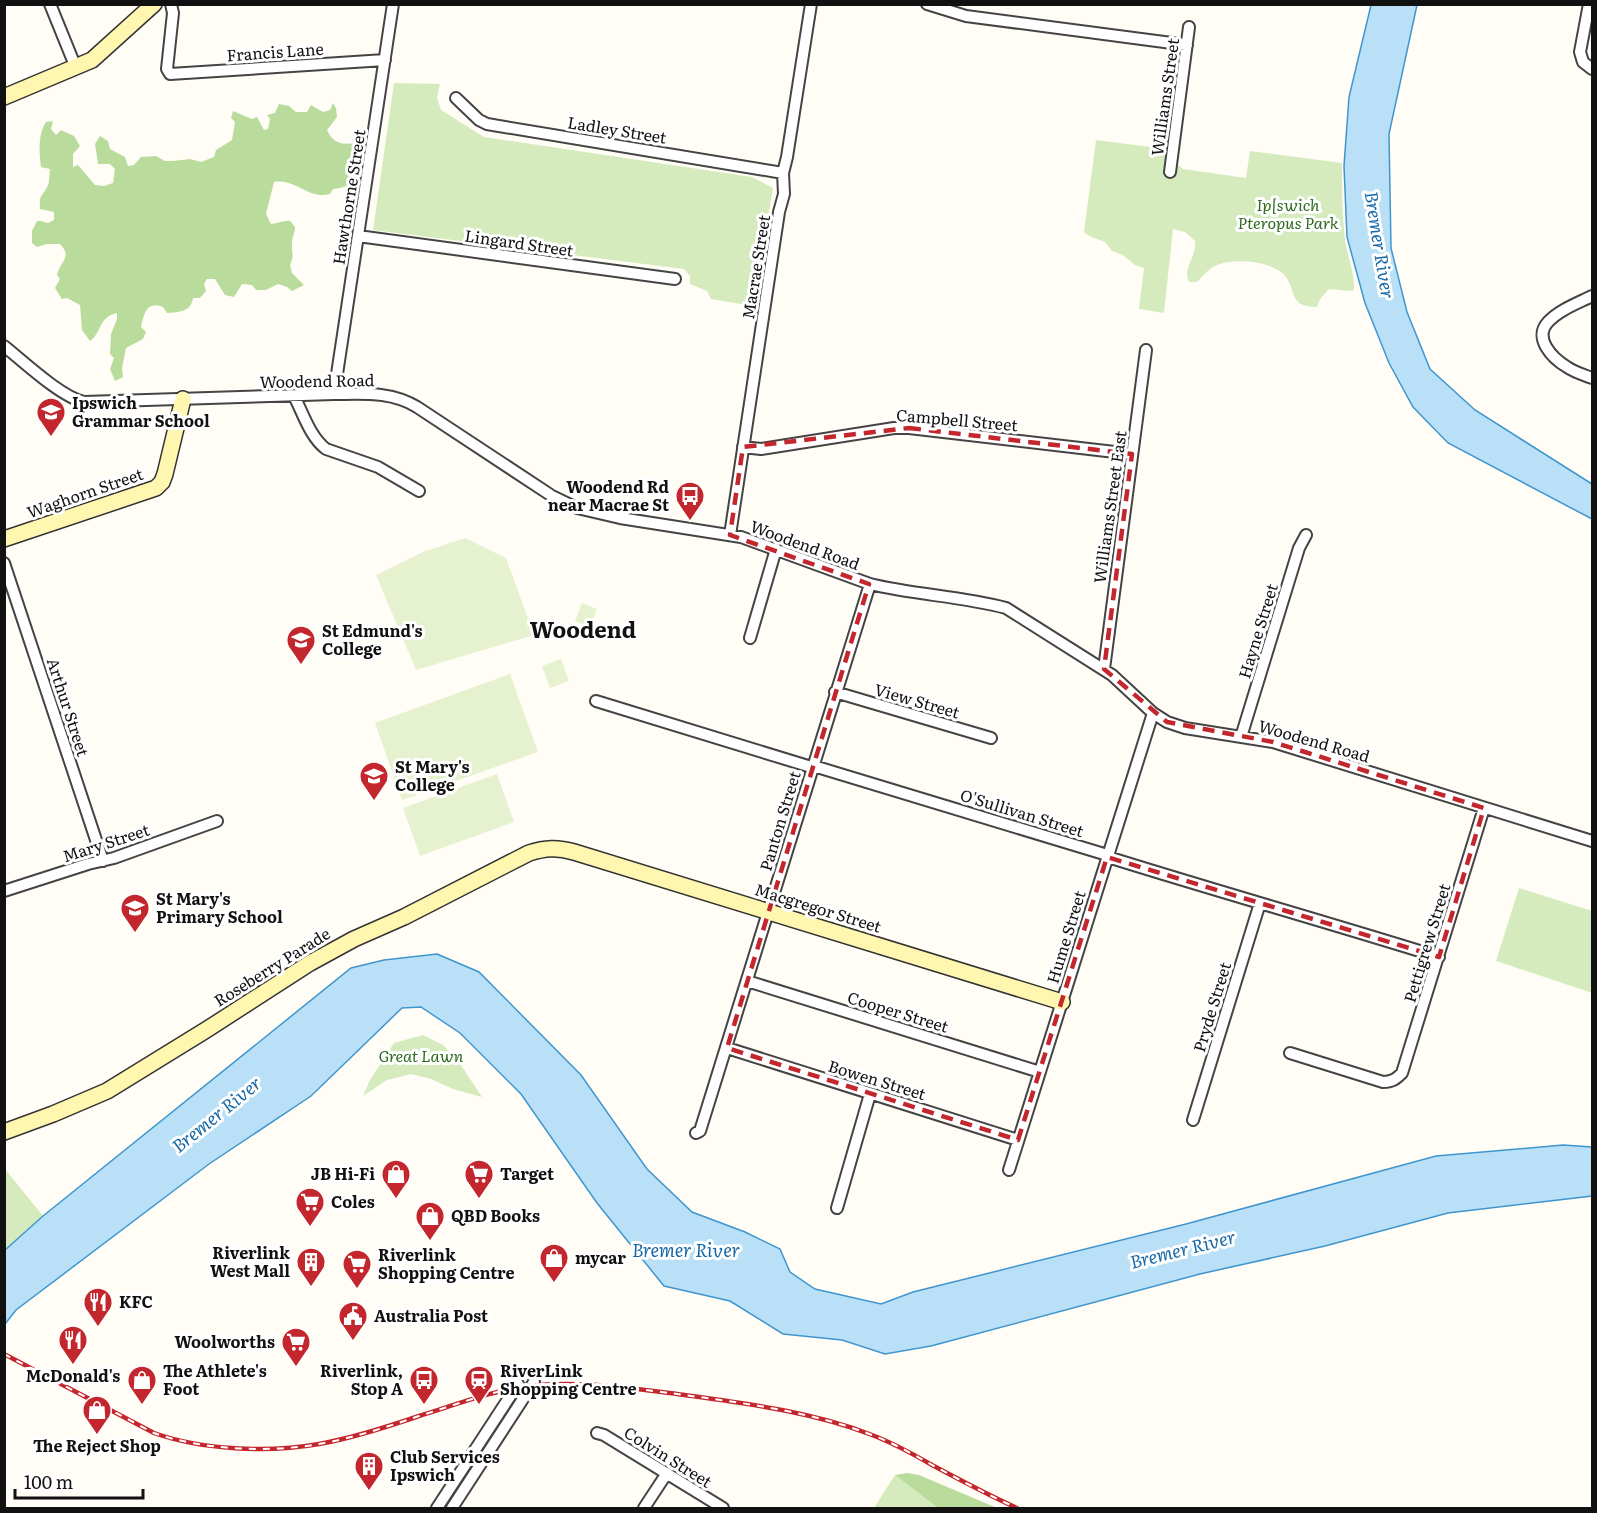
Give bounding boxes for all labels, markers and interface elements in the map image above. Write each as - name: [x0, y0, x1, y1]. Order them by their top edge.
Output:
- street label: Francis Lane: [226, 36, 324, 66]
- street label: Williams Street: [1144, 36, 1184, 157]
- street label: Ladley Street: [566, 109, 669, 149]
- street label: Hawthorne Street: [325, 127, 371, 266]
- water label: Bremer River: [1359, 189, 1402, 300]
- park label: Ip[swich Pteropus Park: [1237, 192, 1339, 234]
- street label: Macrae Street: [735, 212, 775, 321]
- street label: Lingard Street: [463, 223, 576, 262]
- street label: Woodend Road: [259, 367, 375, 393]
- place label: Ipswich Grammar School: [72, 390, 210, 432]
- school or university icon: Ipswich Grammar School: [35, 396, 67, 438]
- street label: Campbell Street: [895, 402, 1019, 436]
- street label: Williams Street East: [1086, 428, 1132, 585]
- street label: Waghorn Street: [23, 461, 147, 523]
- place label: Woodend Rd near Macrae St: [548, 474, 669, 516]
- bus stop icon: Woodend Rd near Macrae St: [674, 480, 706, 522]
- street label: Woodend Road: [747, 513, 864, 575]
- street label: Hayne Street: [1231, 580, 1283, 681]
- district label: Woodend: [530, 612, 636, 645]
- place label: St Edmund's College: [322, 618, 422, 660]
- school or university icon: St Edmund's College: [285, 624, 317, 666]
- street label: Arthur Street: [42, 654, 96, 760]
- street label: View Street: [872, 676, 963, 724]
- street label: Woodend Road: [1256, 713, 1373, 767]
- place label: St Mary's College: [395, 754, 470, 796]
- school or university icon: St Mary's College: [358, 760, 390, 802]
- street label: Panton Street: [752, 767, 806, 874]
- street label: O'Sullivan Street: [958, 782, 1088, 842]
- street label: Mary Street: [59, 817, 153, 867]
- street label: Macgregor Street: [752, 876, 885, 938]
- street label: Pettigrew Street: [1397, 880, 1456, 1005]
- place label: St Mary's Primary School: [156, 886, 283, 928]
- street label: Hume Street: [1040, 887, 1091, 986]
- school or university icon: St Mary's Primary School: [119, 892, 151, 934]
- street label: Roseberry Parade: [209, 921, 334, 1012]
- street label: Pryde Street: [1186, 958, 1236, 1055]
- street label: Cooper Street: [845, 984, 952, 1038]
- park label: Great Lawn: [379, 1043, 464, 1067]
- street label: Bowen Street: [825, 1053, 930, 1105]
- water label: Bremer River: [166, 1069, 267, 1158]
- shop icon: JB Hi-Fi: [380, 1158, 412, 1200]
- supermarket icon: Target: [463, 1158, 495, 1200]
- place label: JB Hi-Fi: [311, 1161, 375, 1185]
- place label: Target: [500, 1161, 554, 1185]
- supermarket icon: Coles: [294, 1186, 326, 1228]
- place label: Coles: [331, 1189, 375, 1213]
- shop icon: QBD Books: [414, 1200, 446, 1242]
- place label: QBD Books: [451, 1203, 540, 1227]
- water label: Bremer River: [1127, 1222, 1238, 1275]
- water label: Bremer River: [632, 1236, 740, 1263]
- place label: Riverlink West Mall: [210, 1240, 290, 1282]
- place label: Riverlink Shopping Centre: [378, 1242, 514, 1284]
- shop icon: mycar: [538, 1242, 570, 1284]
- place label: mycar: [575, 1245, 626, 1269]
- building icon: Riverlink West Mall: [295, 1246, 327, 1288]
- supermarket icon: Riverlink Shopping Centre: [341, 1248, 373, 1290]
- restaurant icon: KFC: [82, 1286, 114, 1328]
- place label: KFC: [119, 1289, 153, 1313]
- public building icon: Australia Post: [337, 1300, 369, 1342]
- place label: Australia Post: [374, 1303, 488, 1327]
- restaurant icon: McDonald's: [57, 1324, 89, 1366]
- supermarket icon: Woolworths: [280, 1326, 312, 1368]
- place label: Woolworths: [175, 1329, 275, 1353]
- place label: The Athlete's Foot: [163, 1358, 267, 1400]
- place label: Riverlink, Stop A: [320, 1358, 403, 1400]
- place label: RiverLink Shopping Centre: [500, 1358, 636, 1400]
- place label: McDonald's: [26, 1363, 120, 1387]
- shop icon: The Athlete's Foot: [126, 1364, 158, 1406]
- bus stop icon: Riverlink, Stop A: [408, 1364, 440, 1406]
- station icon: RiverLink Shopping Centre: [463, 1364, 495, 1406]
- shop icon: The Reject Shop: [81, 1394, 113, 1436]
- street label: Colvin Street: [620, 1420, 718, 1493]
- place label: The Reject Shop: [33, 1433, 161, 1457]
- place label: Club Services Ipswich: [390, 1444, 500, 1486]
- building icon: Club Services Ipswich: [353, 1450, 385, 1492]
- scale bar: [15, 1462, 142, 1500]
- text: 100 m: [24, 1468, 73, 1495]

